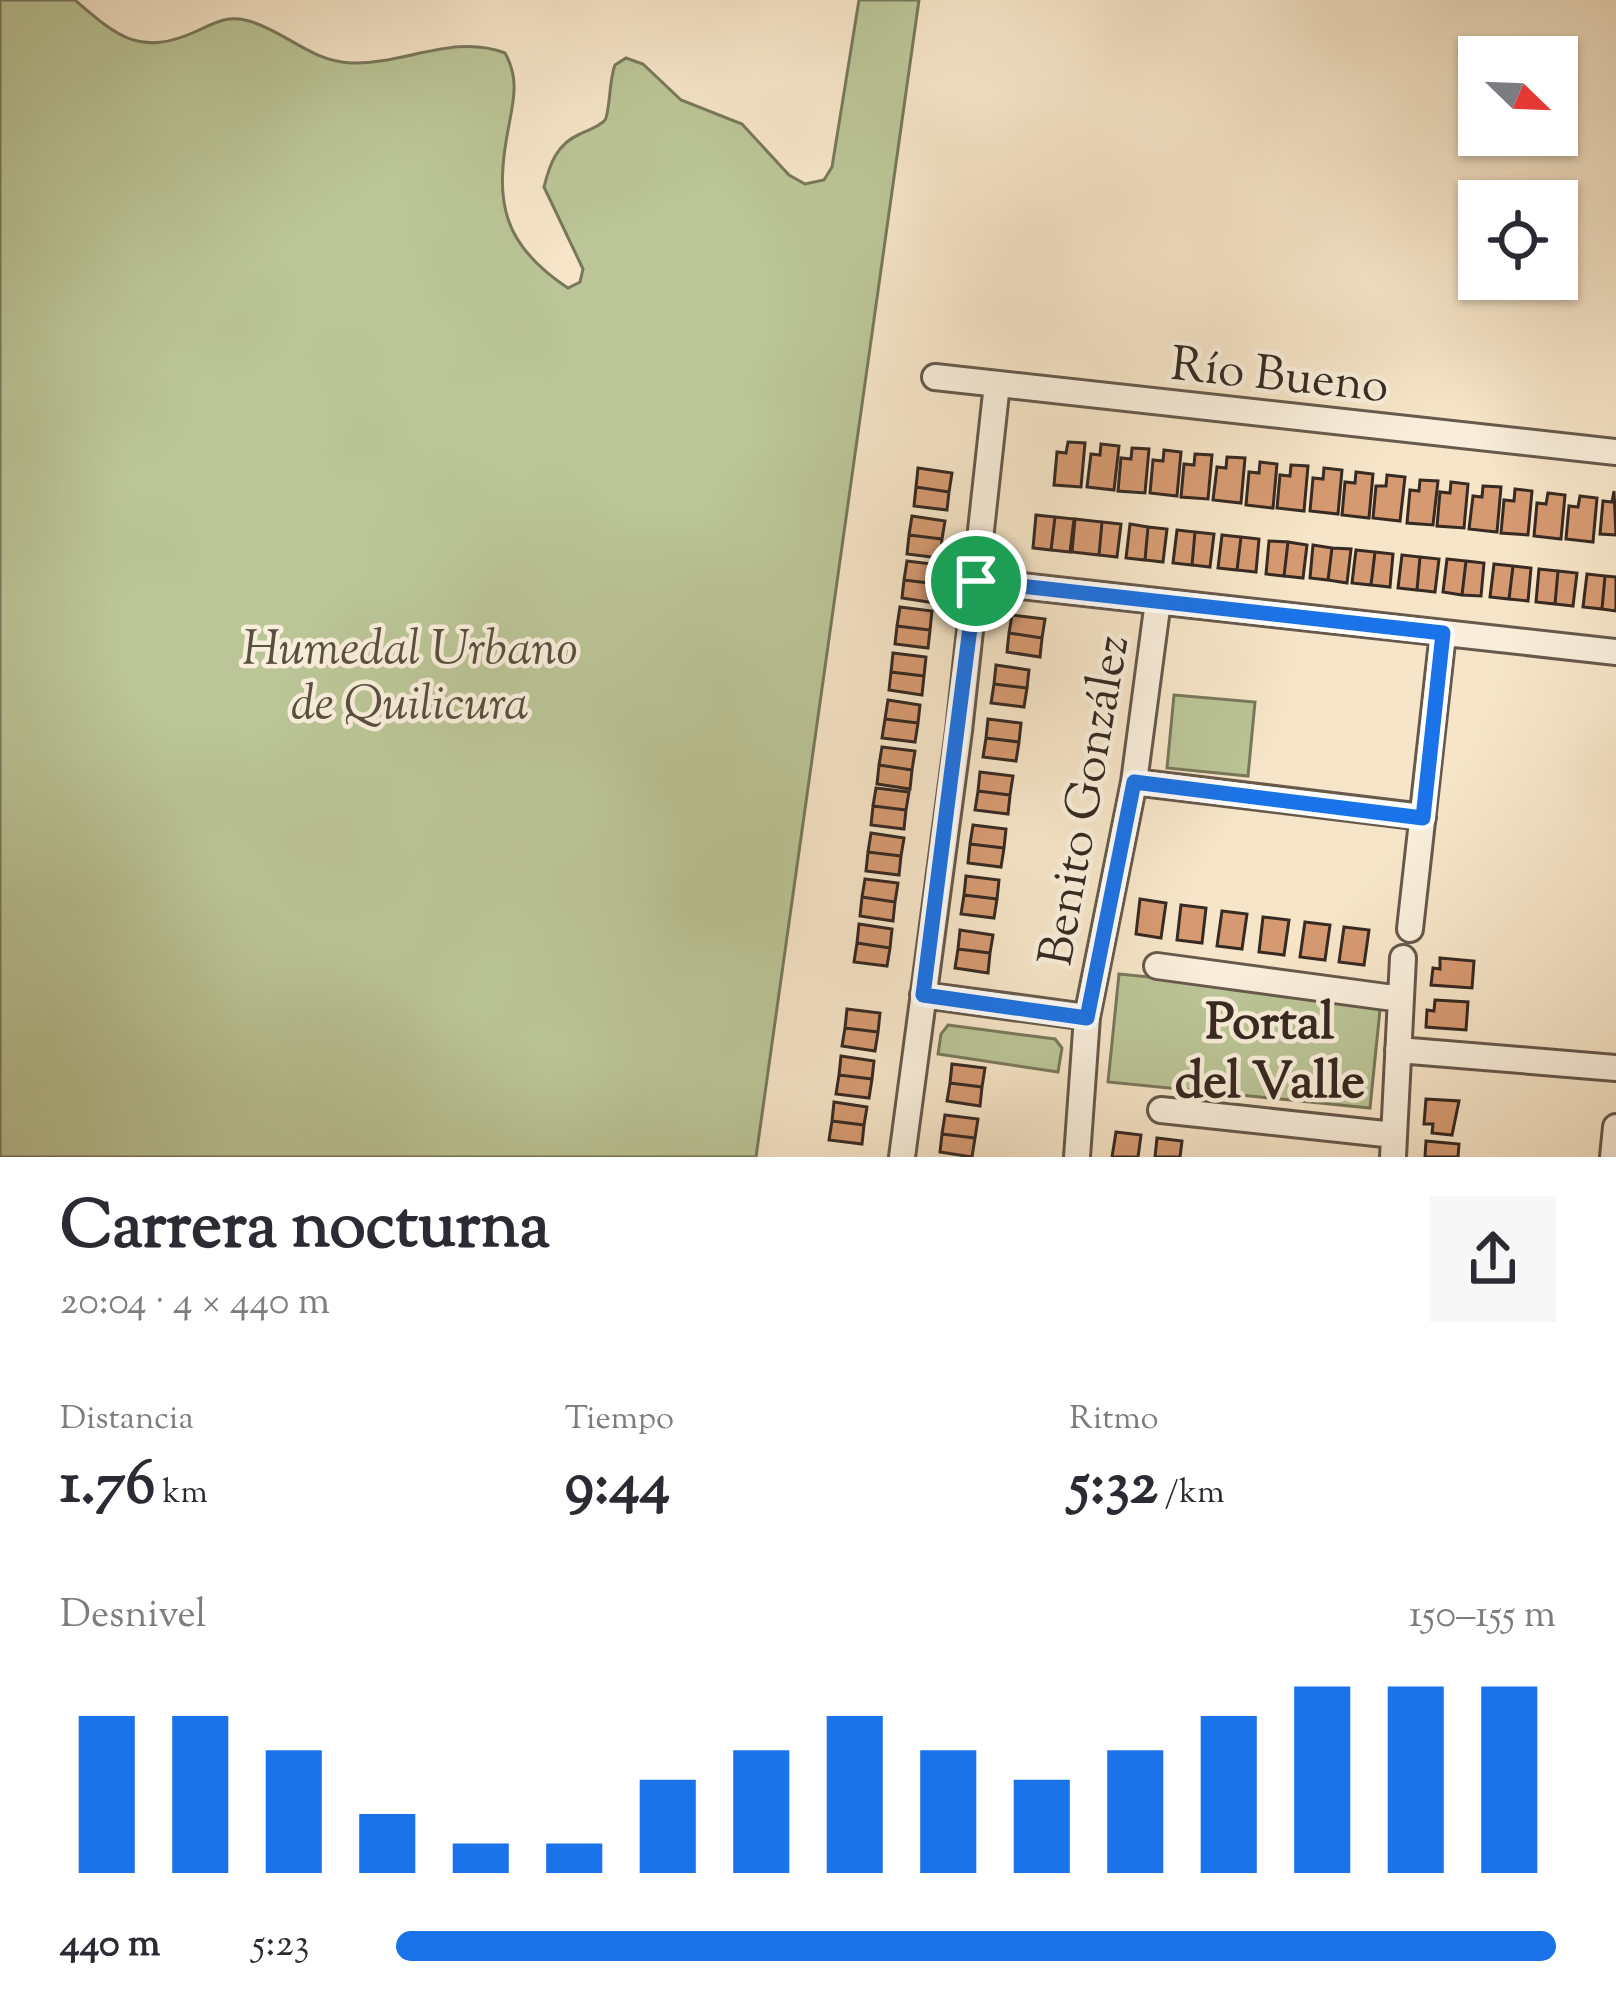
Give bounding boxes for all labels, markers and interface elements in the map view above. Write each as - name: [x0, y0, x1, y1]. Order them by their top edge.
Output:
- north arrow: [1458, 36, 1578, 156]
- map controls: [1458, 36, 1578, 300]
- button: locate: [1458, 180, 1578, 300]
- street label: Río Bueno: [1167, 333, 1392, 424]
- pin: [925, 530, 1027, 632]
- icon: arrive: [943, 548, 1009, 614]
- park label: Humedal Urbano de Quilicura: [242, 617, 578, 741]
- street label: Benito González: [1024, 630, 1150, 972]
- district label: Portal del Valle: [1175, 989, 1365, 1121]
- text: Carrera nocturna: [60, 1183, 550, 1278]
- button: share: [1430, 1196, 1556, 1322]
- text: 20:04 · 4 × 440 m: [60, 1276, 330, 1332]
- text: Distancia: [60, 1396, 194, 1444]
- text: Tiempo: [565, 1396, 674, 1444]
- text: Ritmo: [1069, 1396, 1159, 1444]
- text: 1.76: [60, 1444, 155, 1531]
- text: 9:44: [565, 1444, 670, 1531]
- text: 5:32: [1069, 1444, 1158, 1531]
- text: km: [155, 1470, 208, 1518]
- text: /km: [1158, 1470, 1224, 1518]
- text: Desnivel: [60, 1589, 206, 1645]
- text: 150–155 m: [1409, 1589, 1556, 1645]
- text: 440 m: [60, 1918, 160, 1974]
- text: 5:23: [252, 1918, 310, 1974]

